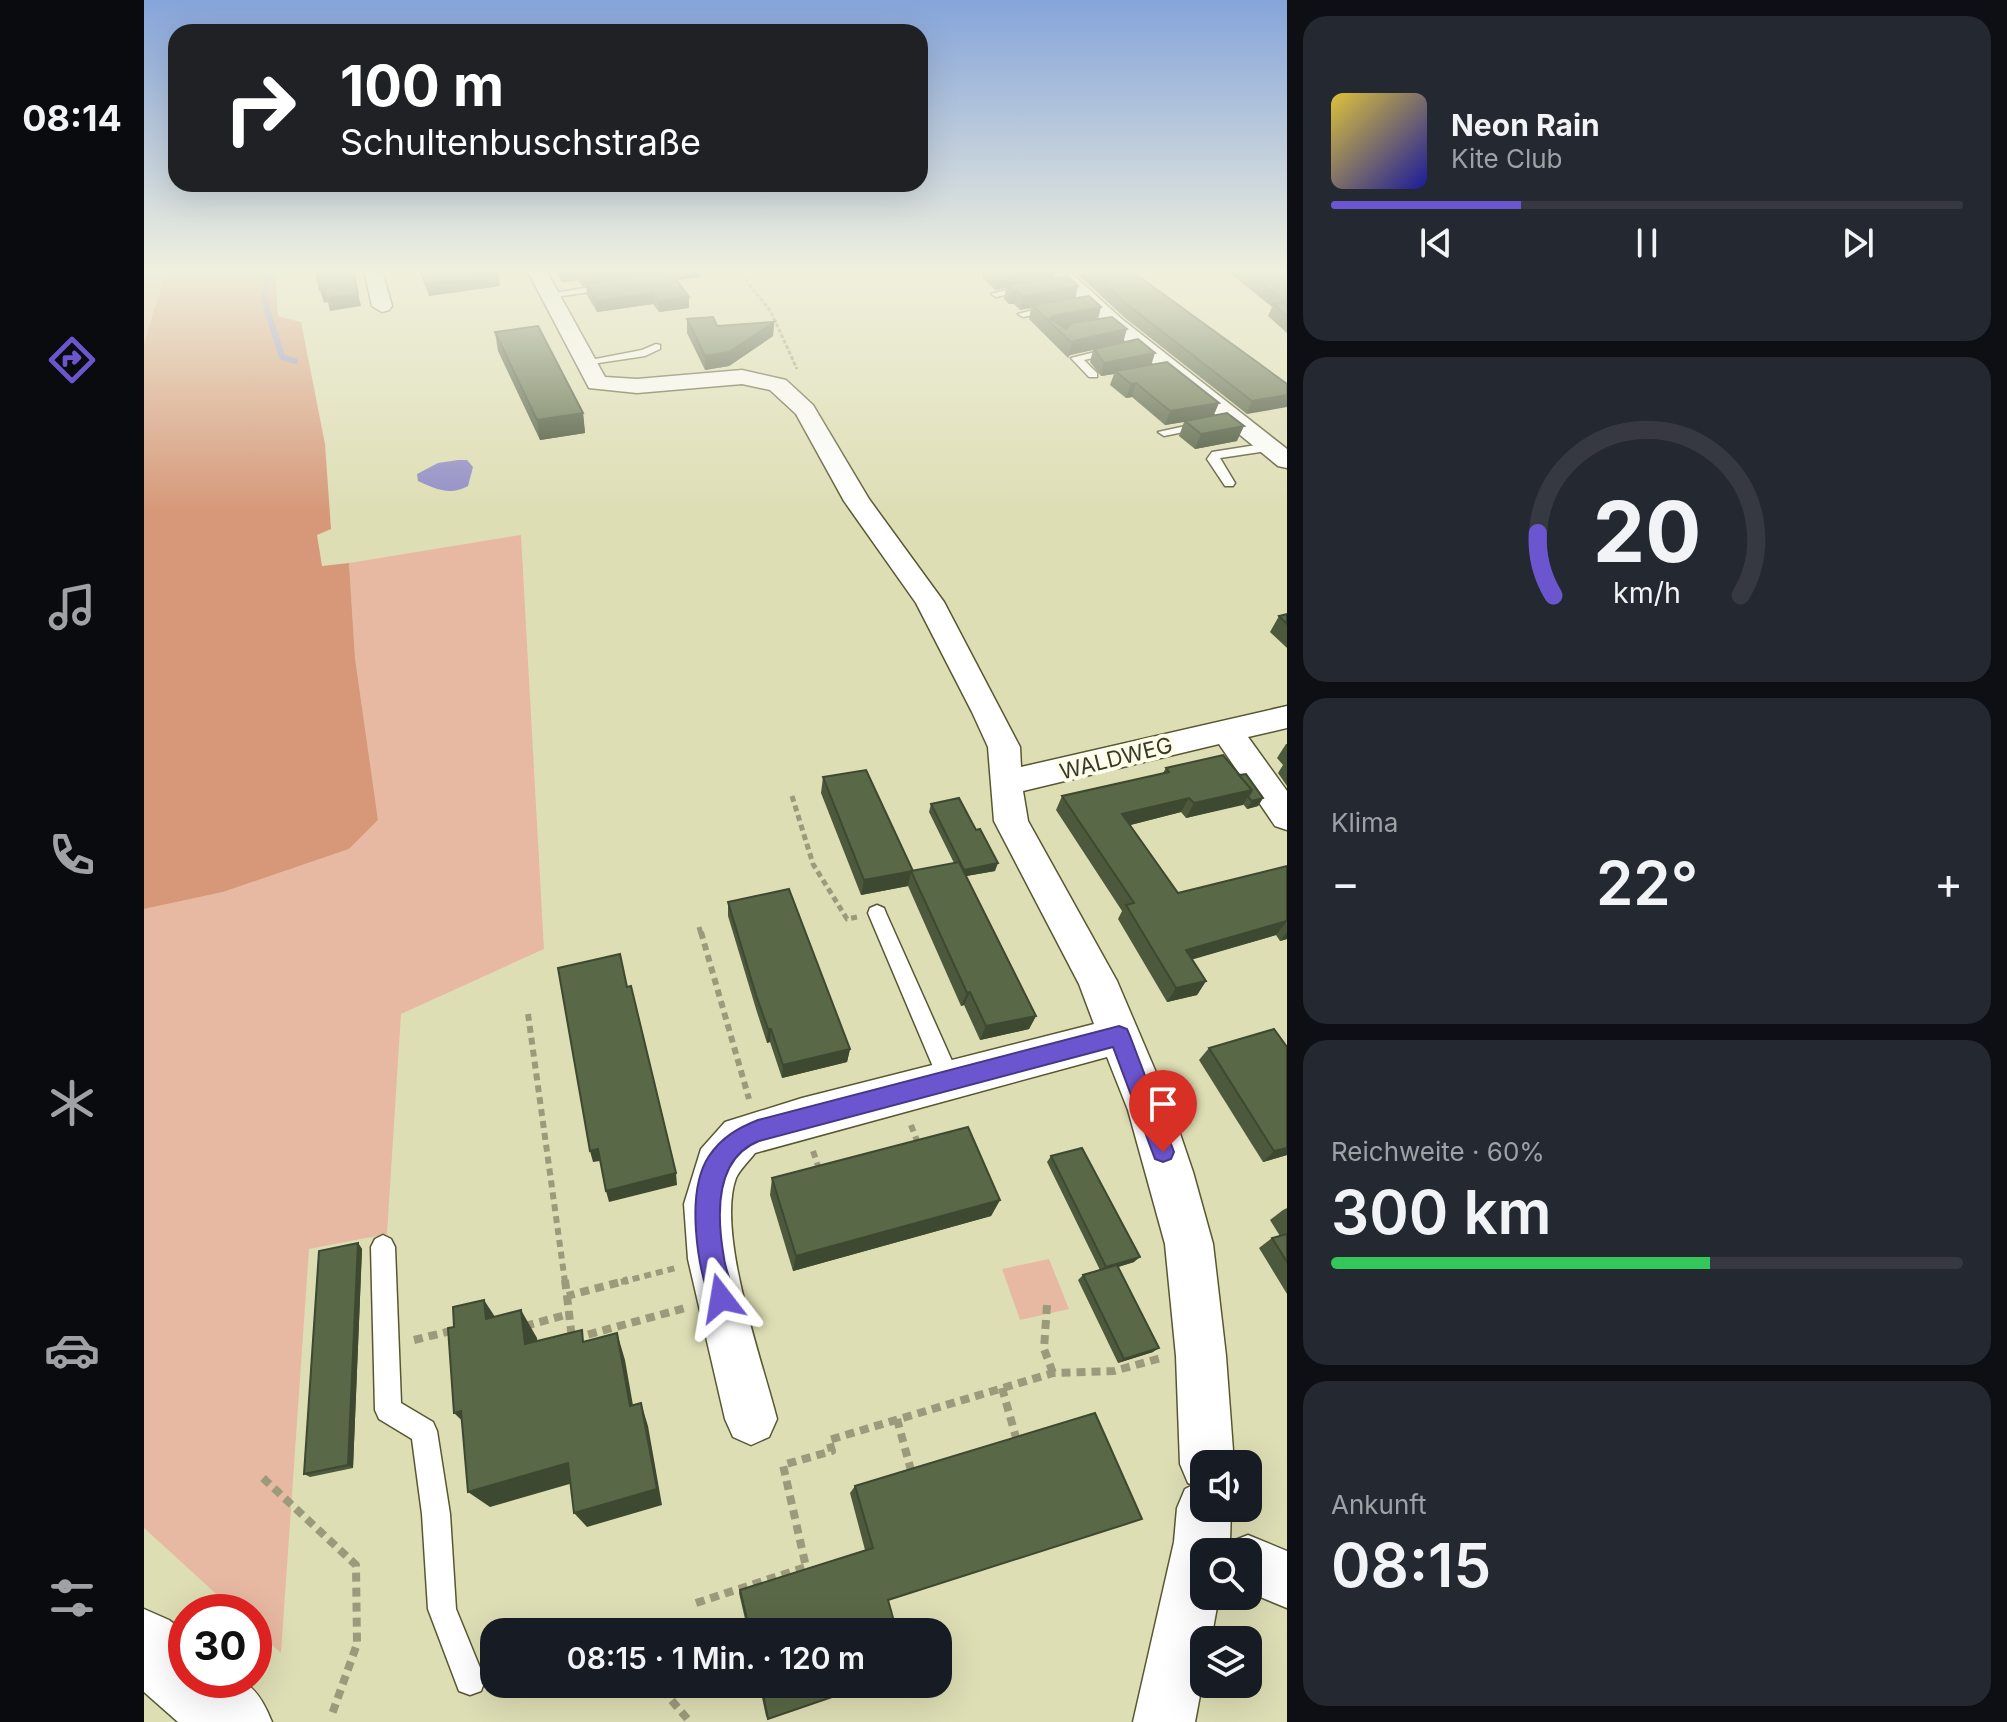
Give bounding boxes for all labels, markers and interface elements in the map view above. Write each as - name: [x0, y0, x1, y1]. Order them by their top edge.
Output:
- text: 100 m: [340, 52, 504, 120]
- icon: right: [208, 56, 312, 160]
- text: 08:14: [22, 96, 122, 140]
- text: Neon Rain: [1451, 107, 1600, 143]
- text: Schultenbuschstraße: [340, 120, 701, 164]
- text: Kite Club: [1451, 143, 1562, 174]
- icon: previous: [1414, 221, 1458, 265]
- icon: pause: [1625, 221, 1669, 265]
- icon: next: [1836, 221, 1880, 265]
- icon: directions: [44, 332, 100, 388]
- text: 20: [1593, 480, 1701, 581]
- text: km/h: [1613, 575, 1681, 610]
- icon: music: [44, 579, 100, 635]
- street label: WALDWEG: [1057, 731, 1175, 785]
- text: Klima: [1331, 807, 1398, 838]
- icon: phone: [44, 827, 100, 883]
- text: 22°: [1596, 847, 1698, 919]
- text: −: [1331, 856, 1360, 910]
- text: +: [1934, 856, 1963, 910]
- pin: [1129, 1070, 1197, 1152]
- icon: climate: [44, 1075, 100, 1131]
- icon: arrive: [1141, 1082, 1185, 1126]
- text: Reichweite · 60%: [1331, 1136, 1545, 1167]
- text: 300 km: [1331, 1176, 1552, 1248]
- position arrow: [679, 1256, 763, 1340]
- icon: car: [44, 1322, 100, 1378]
- map controls: [1190, 1450, 1262, 1698]
- button: sound: [1190, 1450, 1262, 1522]
- text: Ankunft: [1331, 1489, 1427, 1520]
- text: 08:15: [1331, 1529, 1491, 1601]
- button: search: [1190, 1538, 1262, 1610]
- icon: filters: [44, 1570, 100, 1626]
- speed limit sign: 30: [168, 1594, 272, 1698]
- button: layers: [1190, 1626, 1262, 1698]
- text: 08:15 · 1 Min. · 120 m: [567, 1640, 865, 1676]

